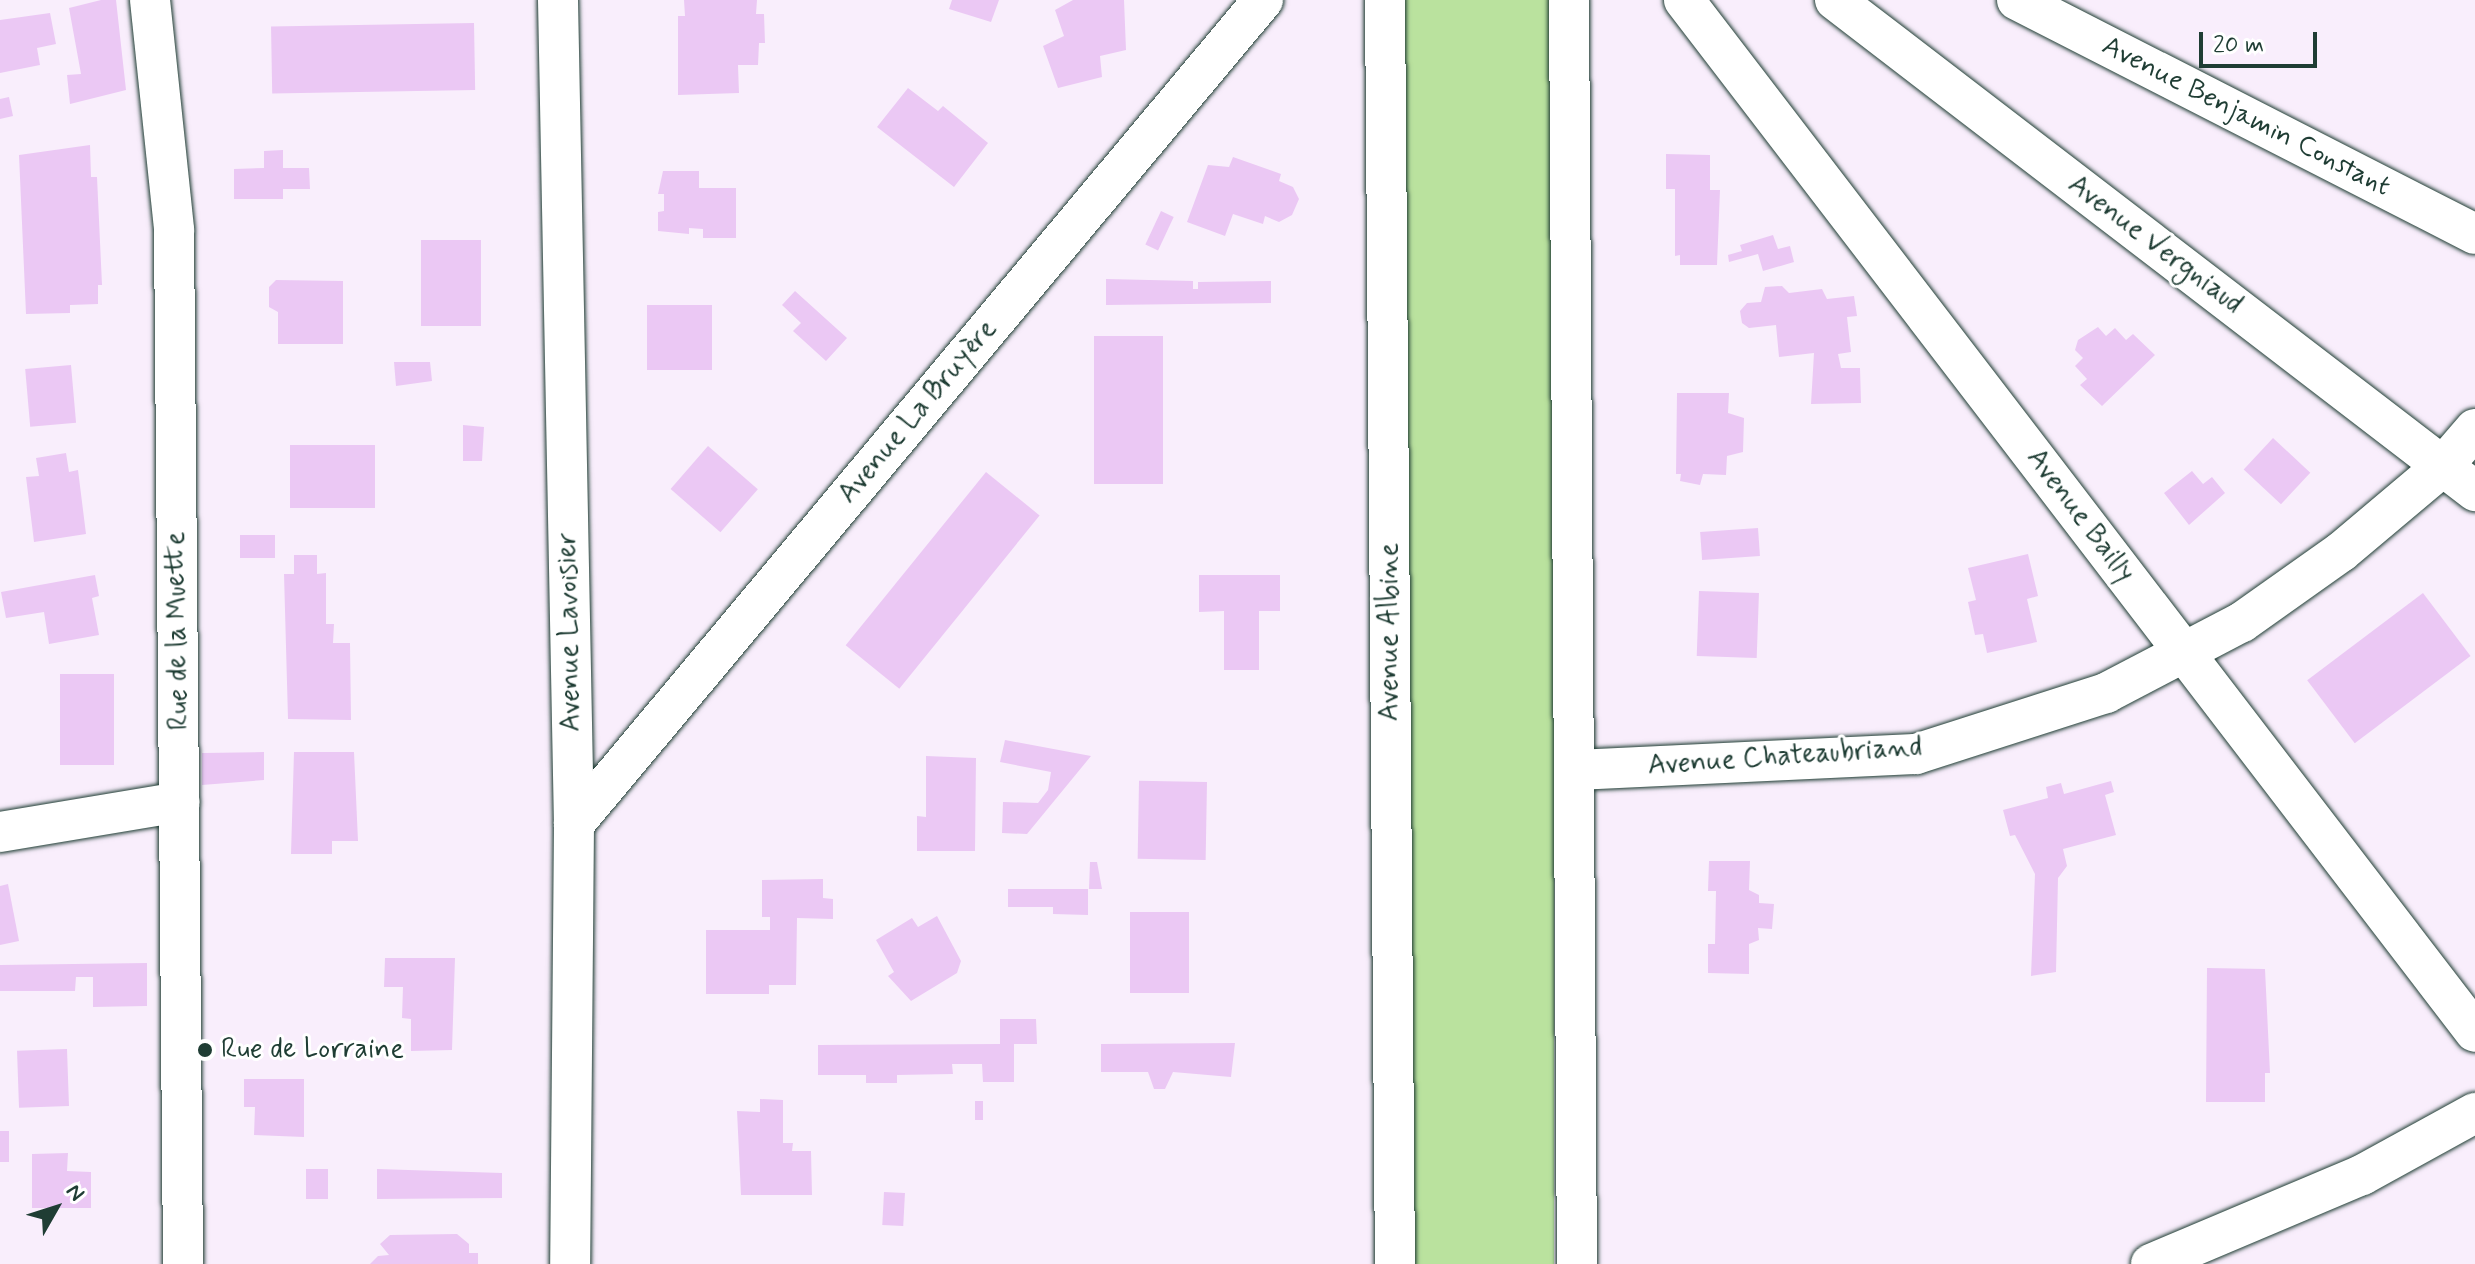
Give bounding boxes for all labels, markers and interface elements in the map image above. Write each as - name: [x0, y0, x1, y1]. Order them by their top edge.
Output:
- scale bar: [2203, 16, 2321, 66]
- street label: Avenue Benjamin Constant: [2095, 29, 2397, 205]
- text: 20 m: [2213, 30, 2264, 61]
- street label: Avenue Vergniaud: [2059, 167, 2251, 323]
- street label: Avenue La Bruyère: [832, 314, 1004, 510]
- street label: Avenue Bailly: [2019, 442, 2141, 590]
- street label: Rue de la Muette: [159, 528, 197, 734]
- street label: Avenue Lavoisier: [551, 532, 589, 732]
- street label: Avenue Albine: [1373, 543, 1407, 721]
- street label: Avenue Chateaubriand: [1643, 730, 1927, 784]
- place label: Rue de Lorraine: [221, 1033, 405, 1067]
- marker: Rue de Lorraine: [196, 1041, 214, 1059]
- north arrow: [16, 1168, 96, 1248]
- text: N: [59, 1178, 90, 1207]

